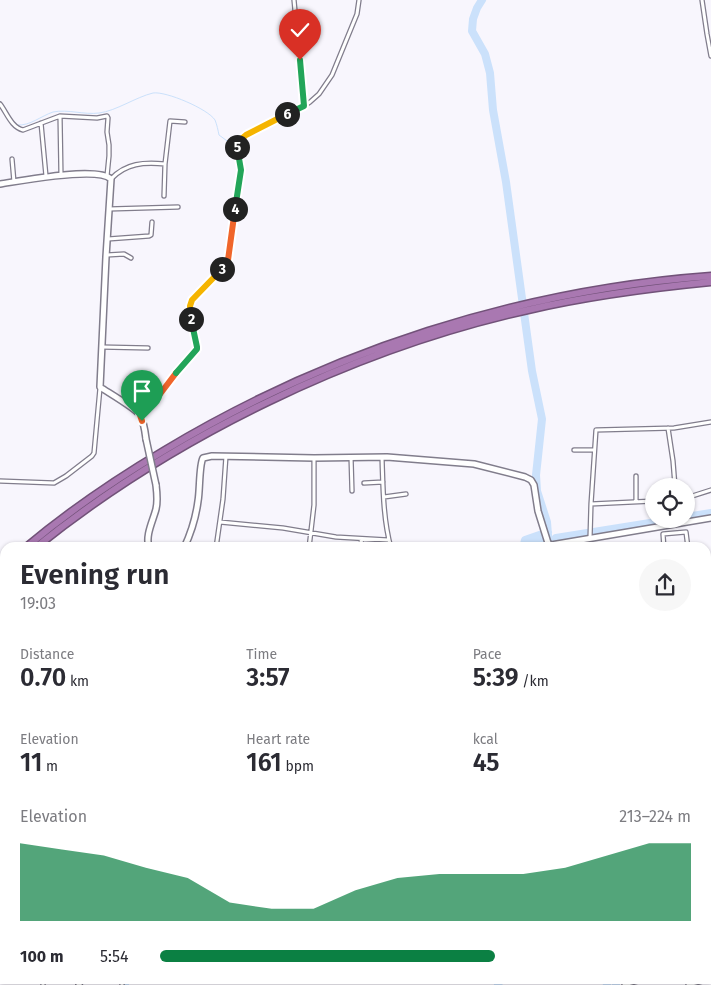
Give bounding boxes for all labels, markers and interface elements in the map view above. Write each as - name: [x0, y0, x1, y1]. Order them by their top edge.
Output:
- pin: [279, 9, 321, 60]
- icon: check: [286, 16, 314, 44]
- pin: 6: [274, 102, 300, 126]
- text: 6: [284, 106, 291, 123]
- pin: 5: [224, 134, 250, 160]
- text: 5: [234, 139, 241, 156]
- pin: 4: [222, 196, 248, 222]
- text: 4: [232, 201, 239, 218]
- pin: 3: [210, 256, 234, 282]
- text: 3: [219, 261, 226, 278]
- pin: 2: [178, 306, 204, 332]
- text: 2: [188, 311, 195, 328]
- pin: [121, 370, 163, 421]
- icon: arrive: [128, 377, 156, 405]
- map controls: [645, 478, 695, 528]
- button: locate: [645, 478, 695, 528]
- text: Evening run: [20, 558, 169, 591]
- button: share: [639, 559, 691, 611]
- text: 19:03: [20, 594, 56, 613]
- text: Distance: [20, 646, 74, 663]
- text: Time: [246, 646, 277, 663]
- text: Pace: [473, 646, 502, 663]
- text: 0.70: [20, 663, 66, 693]
- text: 3:57: [246, 663, 289, 693]
- text: 5:39: [473, 663, 519, 693]
- text: km: [66, 673, 89, 690]
- text: /km: [519, 673, 549, 690]
- text: Elevation: [20, 731, 79, 748]
- text: Heart rate: [246, 731, 310, 748]
- text: kcal: [473, 731, 498, 748]
- text: 11: [20, 748, 42, 778]
- text: 161: [246, 748, 282, 778]
- text: 45: [473, 748, 500, 778]
- text: m: [42, 758, 58, 775]
- text: bpm: [282, 758, 314, 775]
- text: Elevation: [20, 807, 87, 826]
- text: 213–224 m: [619, 807, 691, 826]
- text: 100 m: [20, 947, 63, 966]
- text: 5:54: [100, 947, 128, 966]

